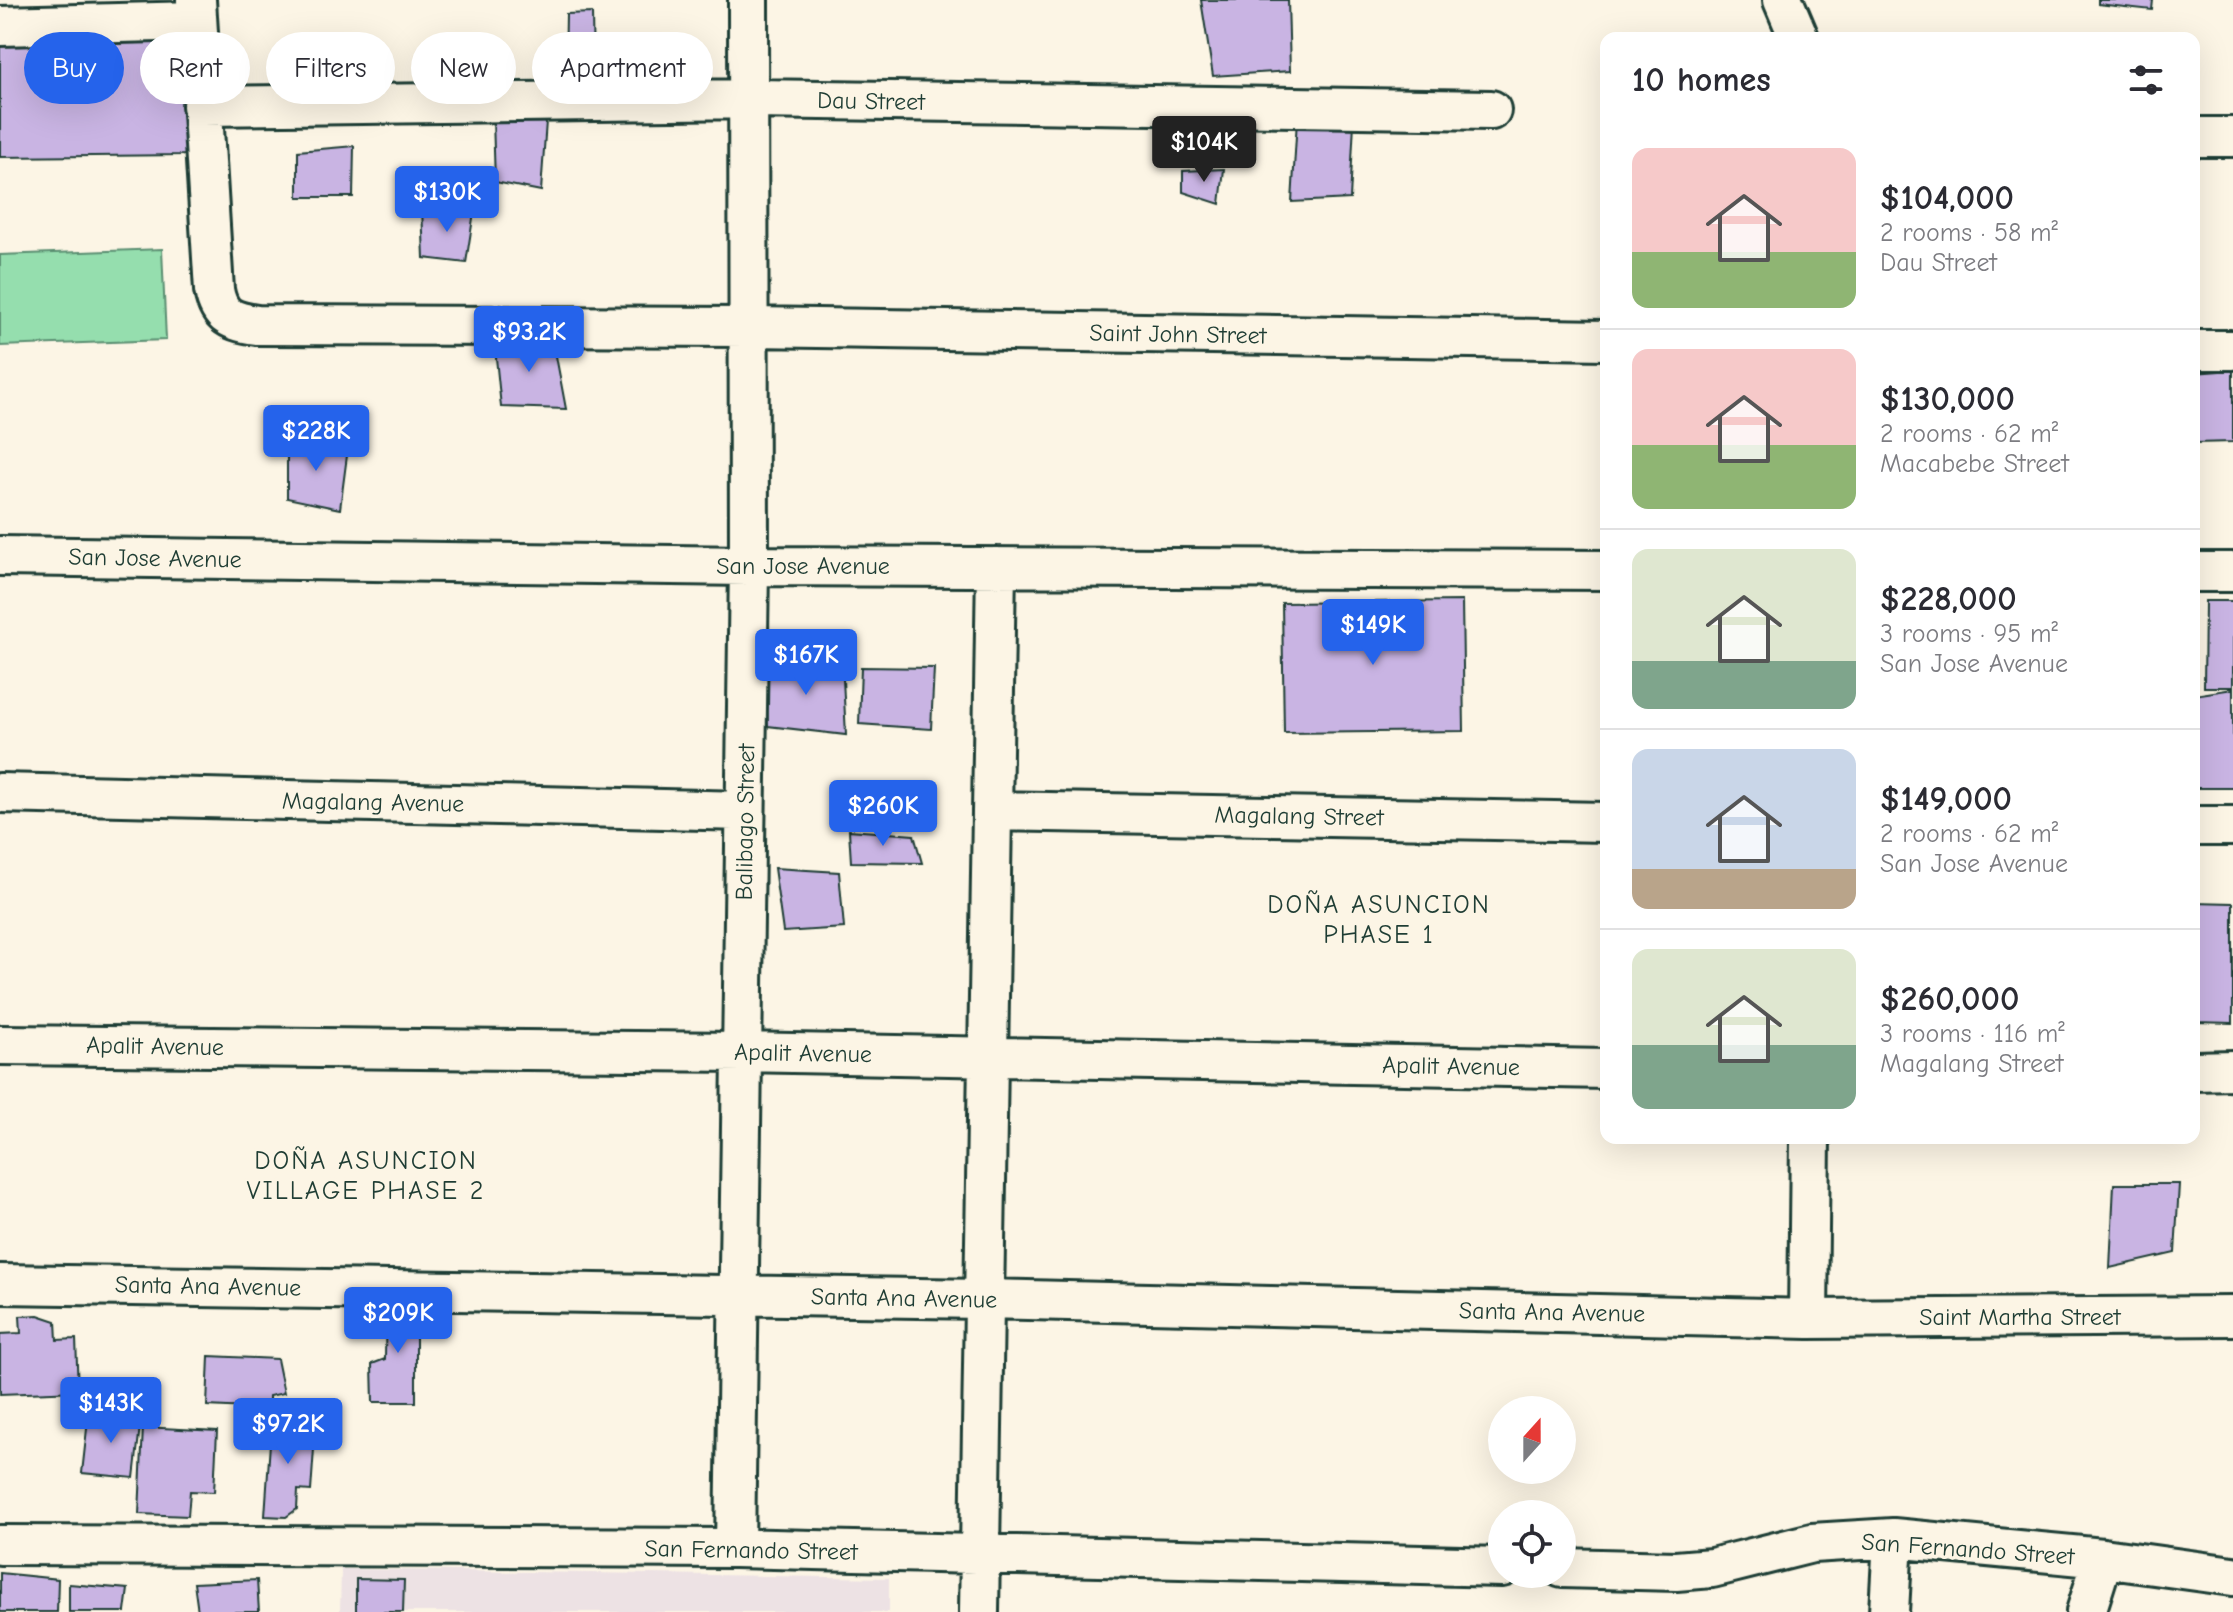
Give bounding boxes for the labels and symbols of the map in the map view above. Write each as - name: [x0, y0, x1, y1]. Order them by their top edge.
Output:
- street label: Dau Street: [817, 86, 926, 116]
- pin: $104K: [1148, 116, 1260, 184]
- pin: $130K: [391, 166, 503, 234]
- pin: $93.2K: [464, 306, 594, 374]
- street label: Saint John Street: [1089, 318, 1268, 350]
- pin: $228K: [260, 405, 372, 473]
- street label: San Jose Avenue: [68, 542, 242, 574]
- street label: San Jose Avenue: [716, 552, 890, 580]
- pin: $149K: [1317, 599, 1429, 667]
- pin: $167K: [750, 629, 862, 697]
- street label: Balibago Street: [730, 742, 760, 901]
- pin: $260K: [827, 780, 939, 848]
- street label: Magalang Avenue: [282, 786, 464, 818]
- street label: Magalang Street: [1214, 801, 1385, 831]
- district label: DOÑA ASUNCION PHASE 1: [1267, 889, 1491, 950]
- street label: Apalit Avenue: [86, 1031, 224, 1061]
- street label: Apalit Avenue: [734, 1038, 872, 1068]
- street label: Apalit Avenue: [1382, 1051, 1520, 1081]
- district label: DOÑA ASUNCION VILLAGE PHASE 2: [247, 1145, 485, 1206]
- street label: Santa Ana Avenue: [115, 1270, 301, 1302]
- street label: Santa Ana Avenue: [811, 1282, 997, 1314]
- pin: $209K: [342, 1287, 454, 1355]
- street label: Santa Ana Avenue: [1459, 1296, 1645, 1328]
- street label: Saint Martha Street: [1919, 1303, 2122, 1331]
- pin: $143K: [55, 1377, 167, 1445]
- north arrow: [1488, 1396, 1576, 1484]
- pin: $97.2K: [223, 1398, 353, 1466]
- street label: San Fernando Street: [1861, 1528, 2077, 1570]
- street label: San Fernando Street: [644, 1534, 859, 1566]

